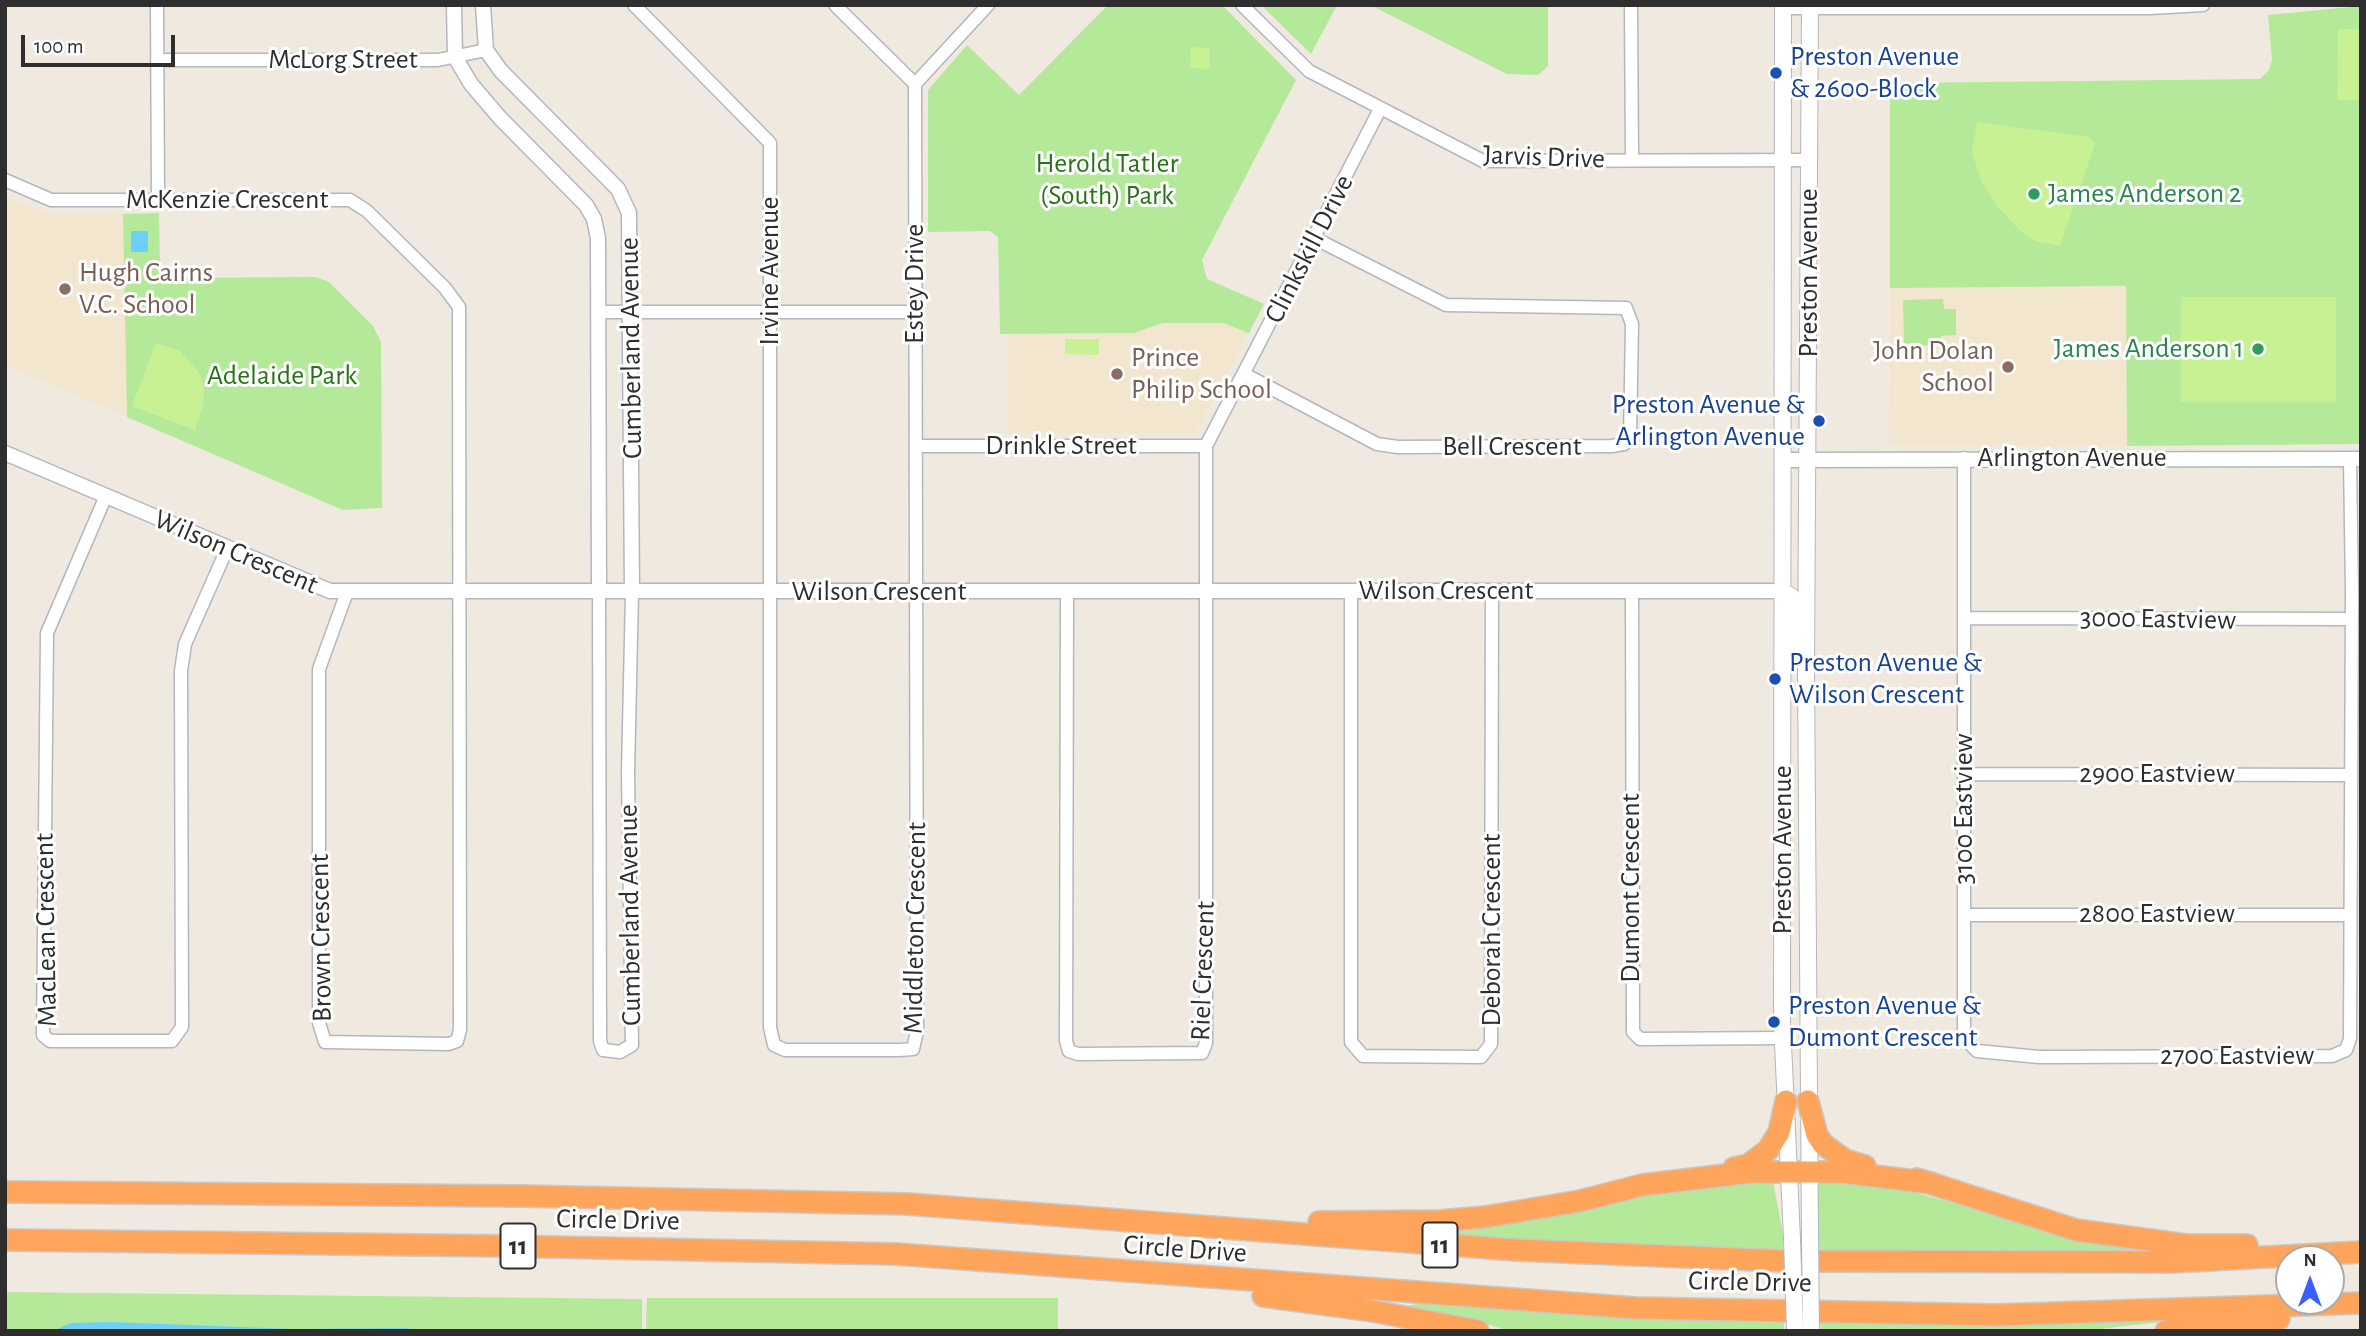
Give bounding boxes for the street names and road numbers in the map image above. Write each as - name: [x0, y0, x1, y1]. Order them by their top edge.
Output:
- street label: McLorg Street: [268, 43, 418, 77]
- street label: Jarvis Drive: [1482, 138, 1606, 176]
- street label: Clinkskill Drive: [1257, 169, 1361, 329]
- street label: McKenzie Crescent: [126, 183, 328, 217]
- street label: Preston Avenue: [1792, 188, 1826, 358]
- street label: Irvine Avenue: [753, 197, 787, 345]
- street label: Estey Drive: [898, 224, 932, 344]
- street label: Cumberland Avenue: [612, 237, 650, 459]
- street label: Drinkle Street: [985, 429, 1137, 463]
- street label: Bell Crescent: [1442, 430, 1582, 464]
- street label: Arlington Avenue: [1977, 441, 2167, 475]
- street label: Wilson Crescent: [149, 502, 323, 602]
- street label: Wilson Crescent: [1359, 574, 1533, 608]
- street label: Wilson Crescent: [792, 575, 966, 609]
- street label: 3000 Eastview: [2080, 601, 2236, 637]
- street label: 3100 Eastview: [1947, 734, 1981, 884]
- street label: 2900 Eastview: [2079, 757, 2235, 791]
- street label: Preston Avenue: [1766, 765, 1800, 935]
- street label: Dumont Crescent: [1614, 793, 1648, 983]
- street label: Cumberland Avenue: [611, 804, 649, 1026]
- street label: Middleton Crescent: [896, 822, 934, 1034]
- street label: MacLean Crescent: [28, 833, 64, 1027]
- street label: Deborah Crescent: [1475, 833, 1509, 1027]
- street label: Brown Crescent: [303, 854, 339, 1022]
- street label: 2800 Eastview: [2079, 897, 2235, 931]
- street label: Riel Crescent: [1184, 900, 1222, 1042]
- street label: 2700 Eastview: [2160, 1039, 2314, 1073]
- street label: Circle Drive: [556, 1202, 680, 1238]
- road number: 11: [1422, 1222, 1458, 1268]
- road number: 11: [500, 1224, 536, 1268]
- street label: Circle Drive: [1122, 1228, 1248, 1270]
- street label: Circle Drive: [1688, 1264, 1812, 1300]

